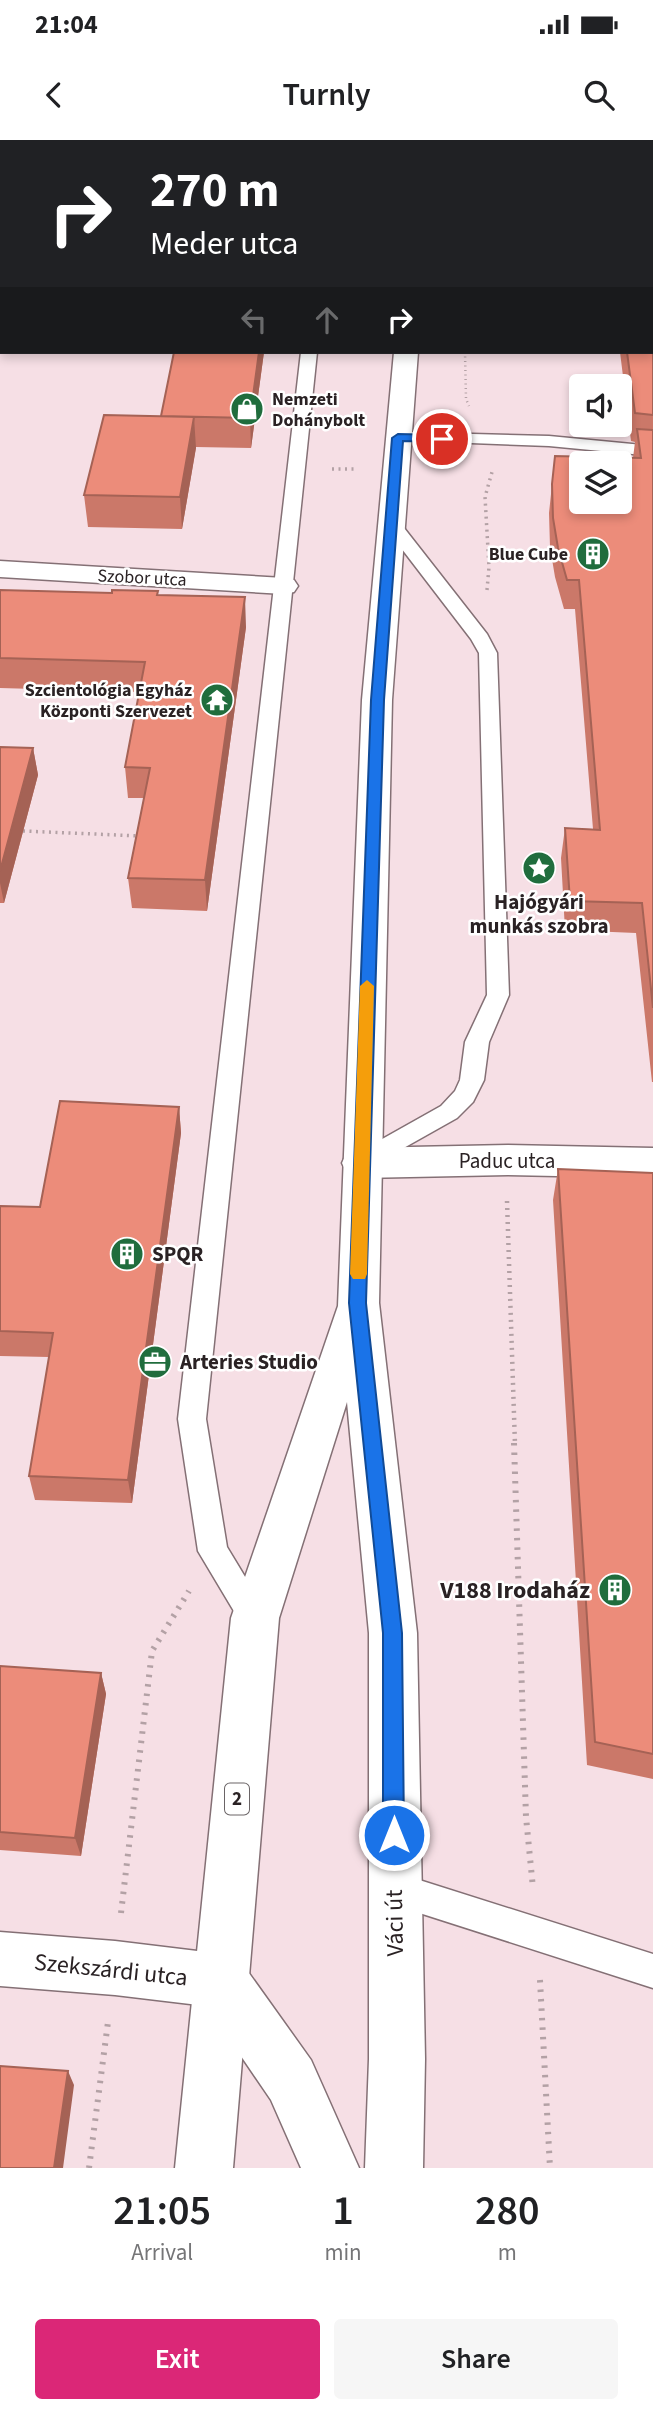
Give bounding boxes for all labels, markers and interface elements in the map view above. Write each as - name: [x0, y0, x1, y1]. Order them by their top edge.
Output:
- text: 21:04: [35, 6, 98, 43]
- text: Turnly: [282, 72, 371, 118]
- icon: back: [35, 76, 73, 114]
- icon: search: [580, 76, 618, 114]
- text: 270 m: [150, 156, 279, 226]
- icon: right: [35, 168, 126, 259]
- text: Meder utca: [150, 221, 298, 267]
- icon: left: [235, 301, 273, 339]
- icon: ahead: [308, 301, 346, 339]
- icon: right: [381, 301, 419, 339]
- map controls: [569, 374, 632, 514]
- button: sound: [569, 374, 632, 437]
- place label: Nemzeti Dohánybolt: [272, 387, 365, 433]
- shop icon: Nemzeti Dohánybolt: [228, 390, 266, 428]
- pin: [412, 409, 472, 469]
- icon: arrive: [423, 420, 461, 458]
- button: layers: [569, 451, 632, 514]
- building icon: Blue Cube: [574, 535, 612, 573]
- place label: Blue Cube: [489, 542, 568, 567]
- street label: Szobor utca: [97, 563, 187, 593]
- place label: Szcientológia Egyház Központi Szervezet: [25, 678, 192, 724]
- temple icon: Szcientológia Egyház Központi Szervezet: [198, 681, 236, 719]
- place icon: Hajógyári munkás szobra: [520, 849, 558, 887]
- place label: Hajógyári munkás szobra: [469, 887, 609, 941]
- street label: Paduc utca: [459, 1146, 555, 1176]
- building icon: SPQR: [108, 1235, 146, 1273]
- place label: SPQR: [152, 1239, 204, 1269]
- office icon: Arteries Studio: [136, 1343, 174, 1381]
- place label: Arteries Studio: [179, 1347, 318, 1377]
- building icon: V188 Irodaház: [596, 1571, 634, 1609]
- place label: V188 Irodaház: [439, 1573, 590, 1608]
- road number: 2: [225, 1784, 249, 1814]
- position arrow: [357, 1798, 431, 1872]
- street label: Váci út: [377, 1889, 413, 1957]
- street label: Szekszárdi utca: [33, 1945, 189, 1995]
- text: 21:05: [113, 2181, 211, 2241]
- text: 1: [332, 2181, 354, 2241]
- text: 280: [475, 2181, 540, 2241]
- text: Arrival: [131, 2236, 193, 2269]
- text: min: [324, 2236, 362, 2269]
- text: m: [498, 2236, 517, 2269]
- button: Exit: [35, 2319, 320, 2399]
- button: Share: [334, 2319, 618, 2399]

